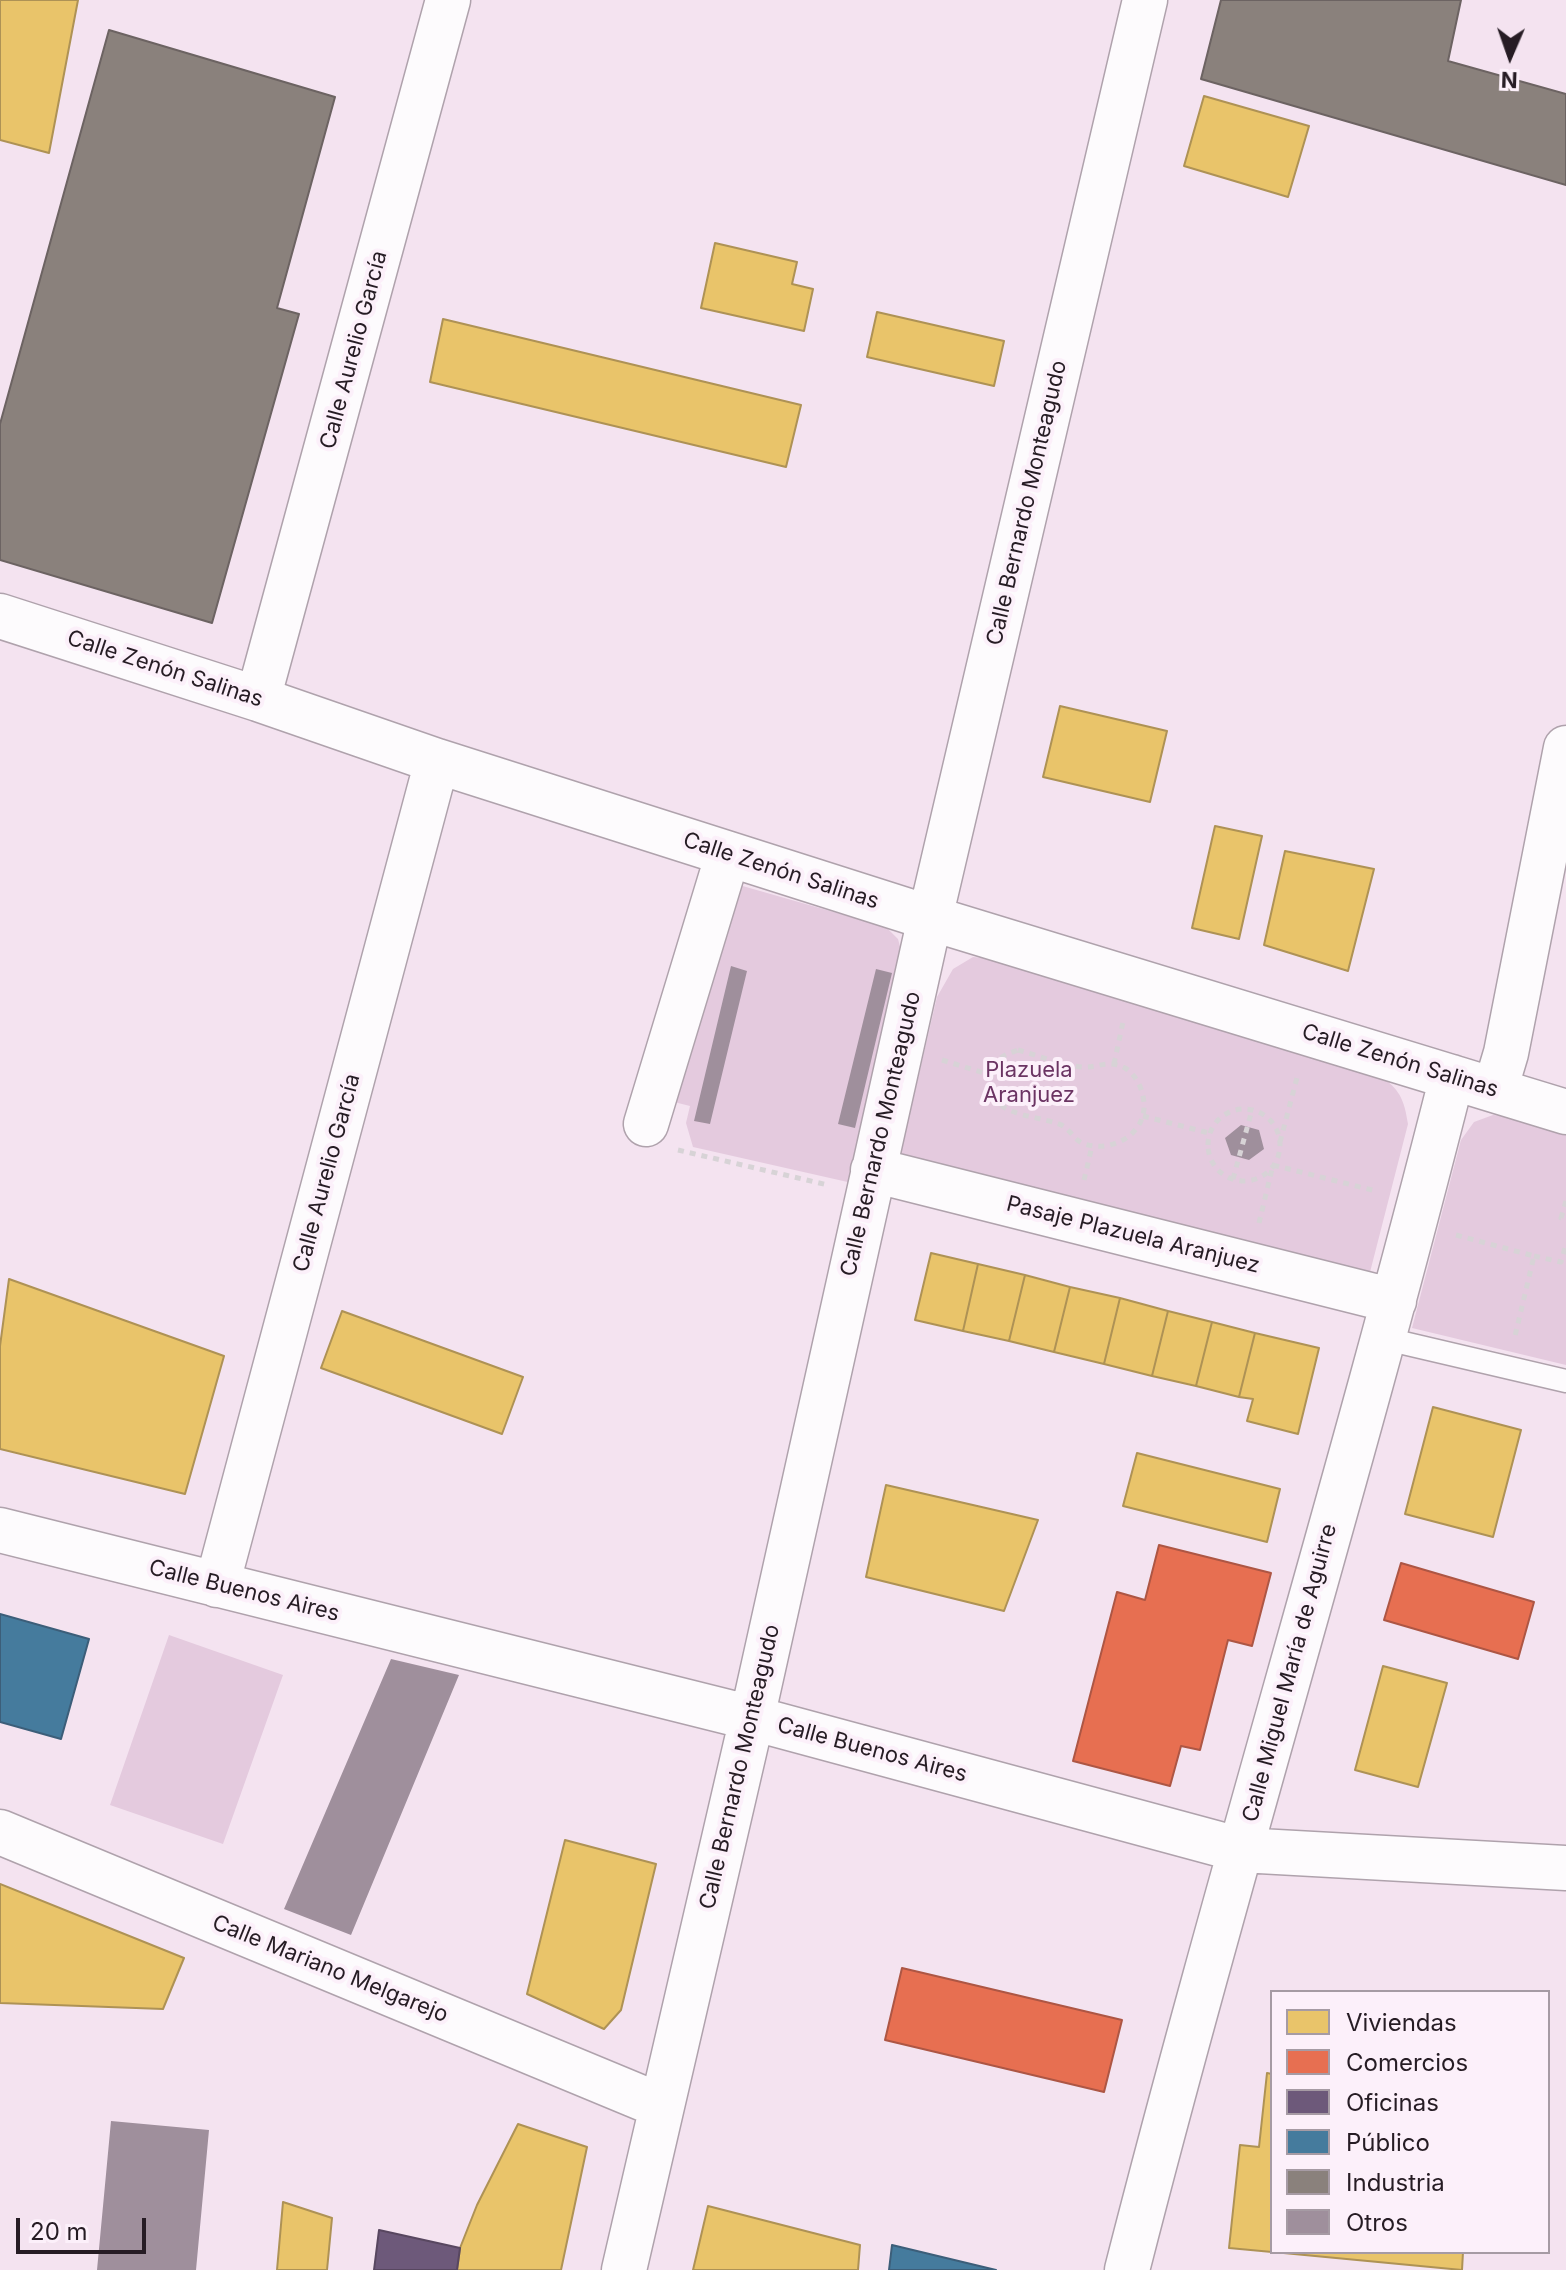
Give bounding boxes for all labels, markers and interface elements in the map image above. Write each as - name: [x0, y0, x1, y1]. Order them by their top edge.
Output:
- north arrow: [1470, 16, 1550, 96]
- text: N: [1500, 67, 1518, 93]
- street label: Calle Aurelio García: [315, 248, 393, 452]
- street label: Calle Bernardo Monteagudo: [981, 358, 1073, 648]
- street label: Calle Zenón Salinas: [64, 625, 266, 713]
- street label: Calle Zenón Salinas: [680, 827, 882, 915]
- street label: Calle Bernardo Monteagudo: [835, 989, 927, 1279]
- street label: Calle Zenón Salinas: [1298, 1019, 1502, 1103]
- park label: Plazuela Aranjuez: [983, 1057, 1075, 1108]
- street label: Calle Aurelio García: [288, 1071, 366, 1275]
- street label: Pasaje Plazuela Aranjuez: [1004, 1191, 1262, 1279]
- street label: Calle Miguel María de Aguirre: [1237, 1521, 1343, 1825]
- street label: Calle Buenos Aires: [146, 1555, 342, 1627]
- street label: Calle Bernardo Monteagudo: [694, 1622, 786, 1912]
- street label: Calle Buenos Aires: [774, 1712, 970, 1788]
- street label: Calle Mariano Melgarejo: [208, 1910, 452, 2028]
- legend: [1270, 1990, 1550, 2254]
- text: Viviendas: [1346, 2008, 1457, 2037]
- text: Comercios: [1346, 2048, 1468, 2077]
- text: Oficinas: [1346, 2088, 1439, 2117]
- text: Público: [1346, 2128, 1430, 2157]
- text: Industria: [1346, 2168, 1445, 2197]
- scale bar: [20, 2202, 150, 2252]
- text: Otros: [1346, 2208, 1408, 2237]
- text: 20 m: [30, 2217, 88, 2246]

